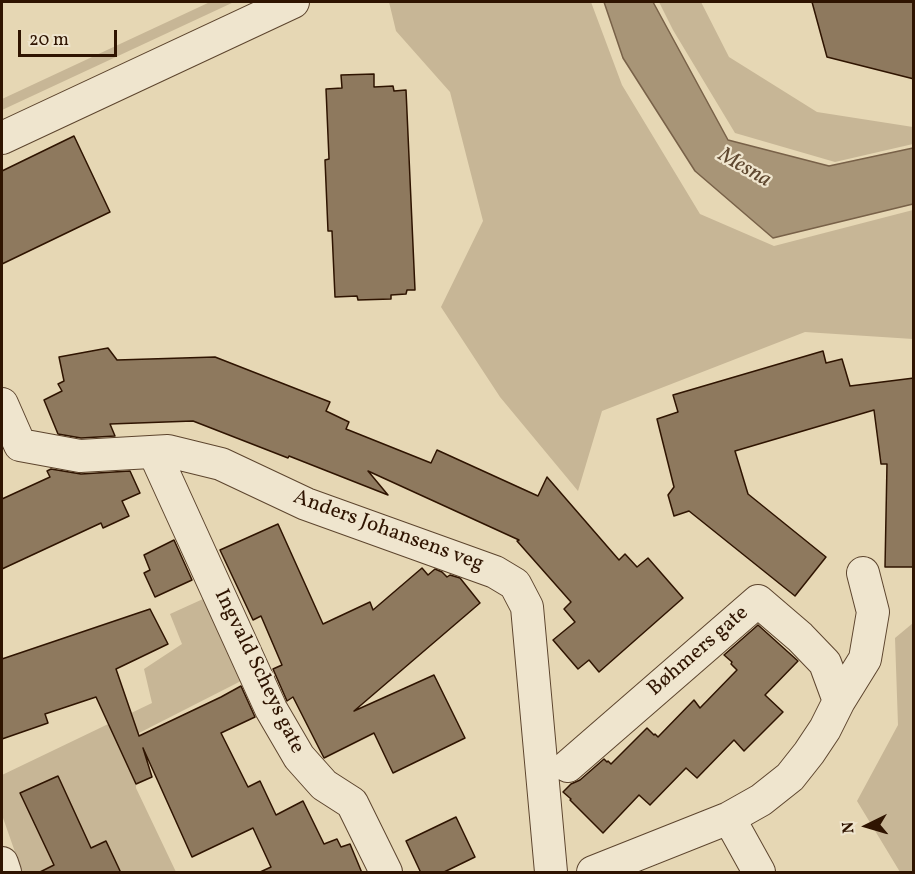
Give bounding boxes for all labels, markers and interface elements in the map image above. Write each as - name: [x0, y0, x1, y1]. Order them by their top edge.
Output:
- scale bar: [21, 18, 120, 56]
- text: 20 m: [29, 28, 69, 53]
- water label: Mesna: [713, 143, 775, 195]
- street label: Anders Johansens veg: [289, 486, 487, 578]
- street label: Ingvald Scheys gate: [207, 586, 309, 758]
- street label: Bøhmers gate: [644, 601, 754, 703]
- north arrow: [837, 796, 897, 856]
- text: N: [838, 821, 861, 834]

